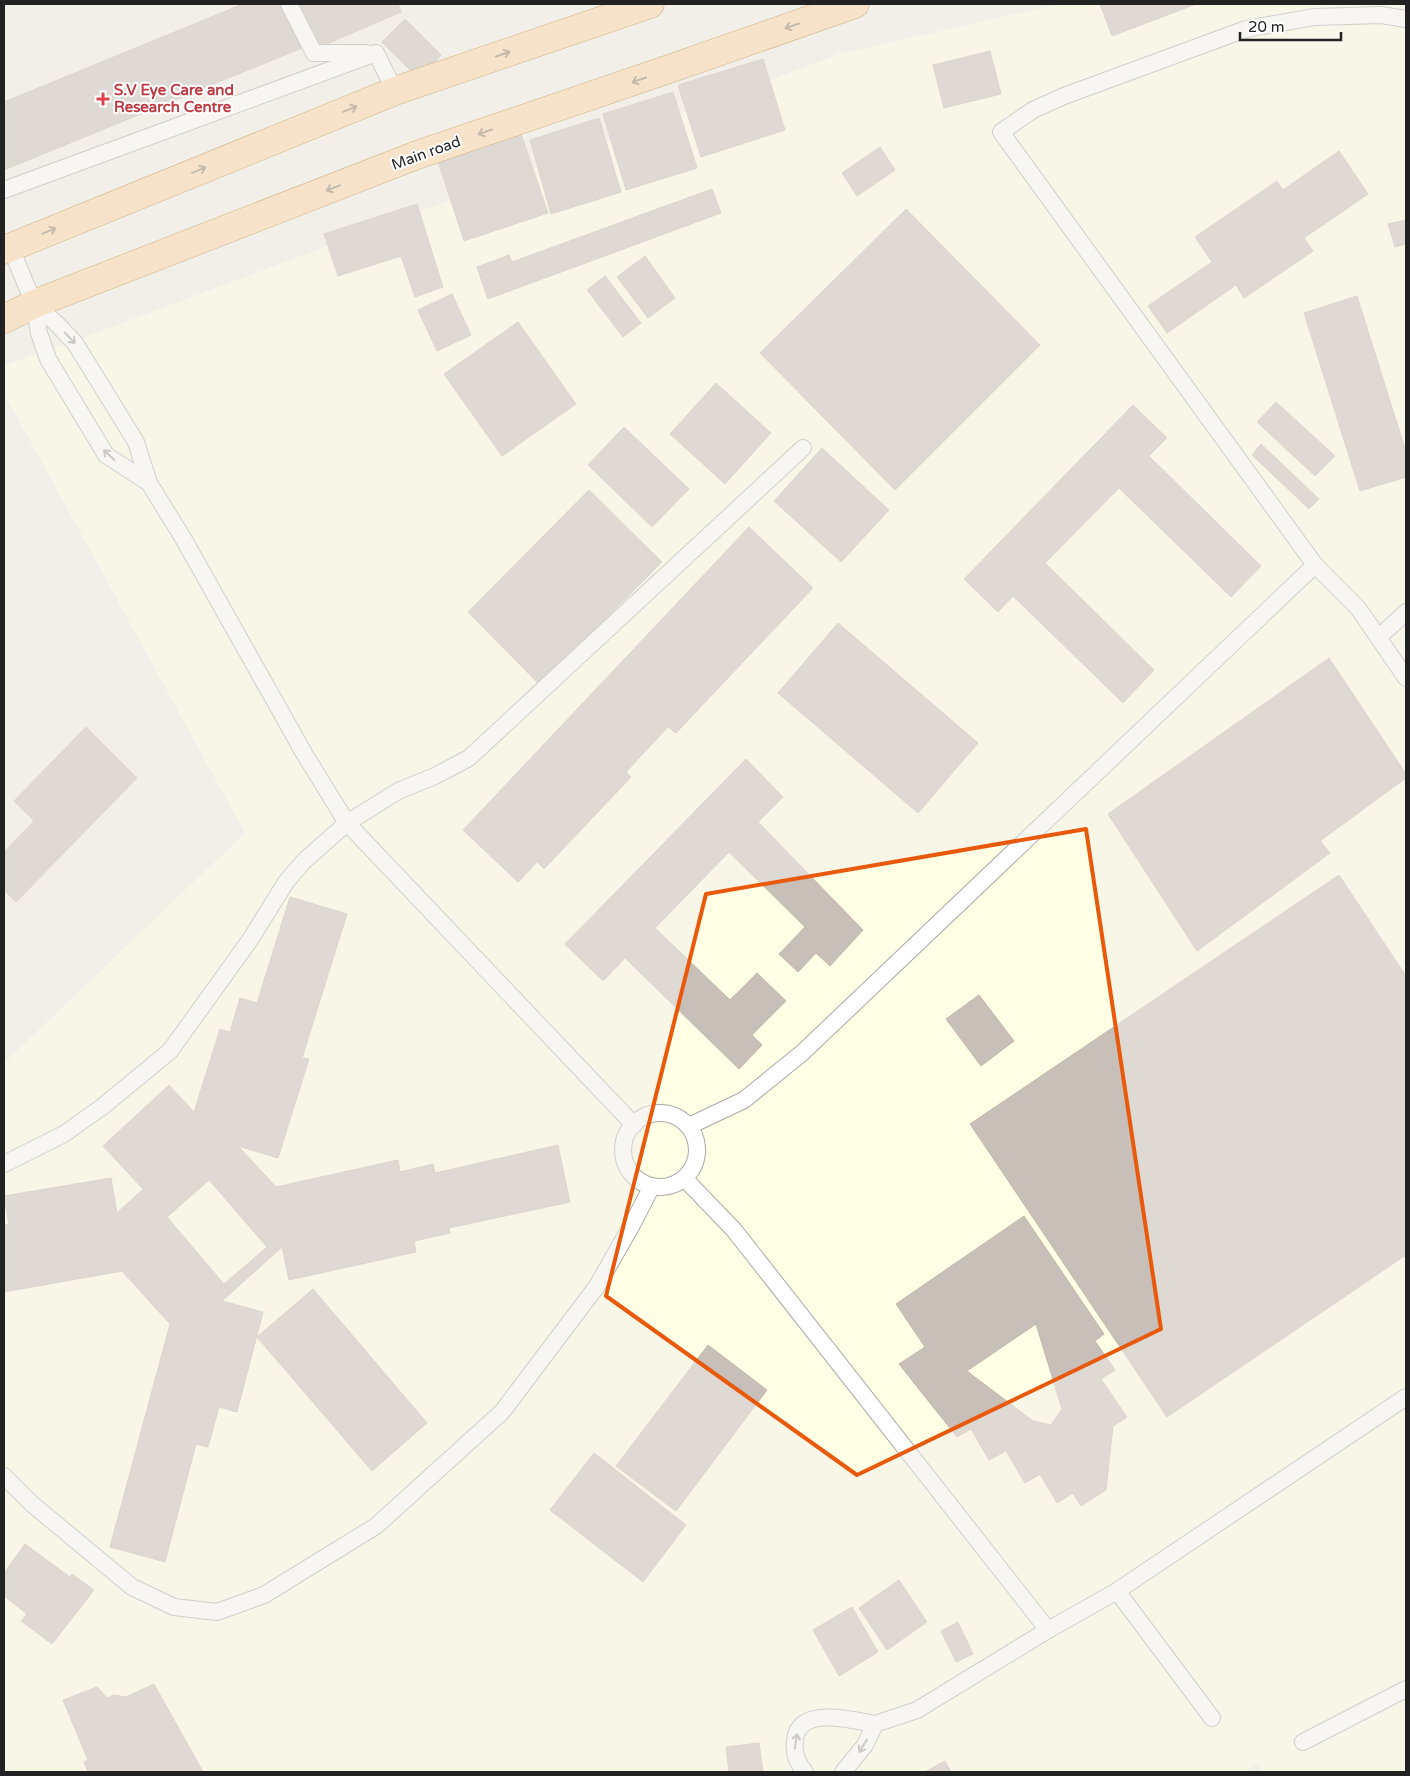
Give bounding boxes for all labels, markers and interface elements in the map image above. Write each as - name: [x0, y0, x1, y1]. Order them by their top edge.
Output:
- scale bar: [1240, 10, 1341, 42]
- text: 20 m: [1248, 18, 1285, 36]
- one-way arrow: [785, 22, 801, 31]
- one-way arrow: [494, 49, 510, 58]
- one-way arrow: [632, 76, 647, 85]
- place label: S.V Eye Care and Research Centre: [114, 81, 234, 116]
- marker: S.V Eye Care and Research Centre: [96, 92, 110, 106]
- one-way arrow: [342, 104, 357, 113]
- one-way arrow: [478, 128, 494, 137]
- street label: Main road: [389, 132, 463, 174]
- one-way arrow: [191, 165, 206, 174]
- one-way arrow: [326, 184, 341, 193]
- one-way arrow: [40, 226, 56, 235]
- one-way arrow: [64, 331, 76, 344]
- one-way arrow: [102, 450, 115, 461]
- one-way arrow: [791, 1733, 801, 1749]
- one-way arrow: [858, 1739, 868, 1753]

